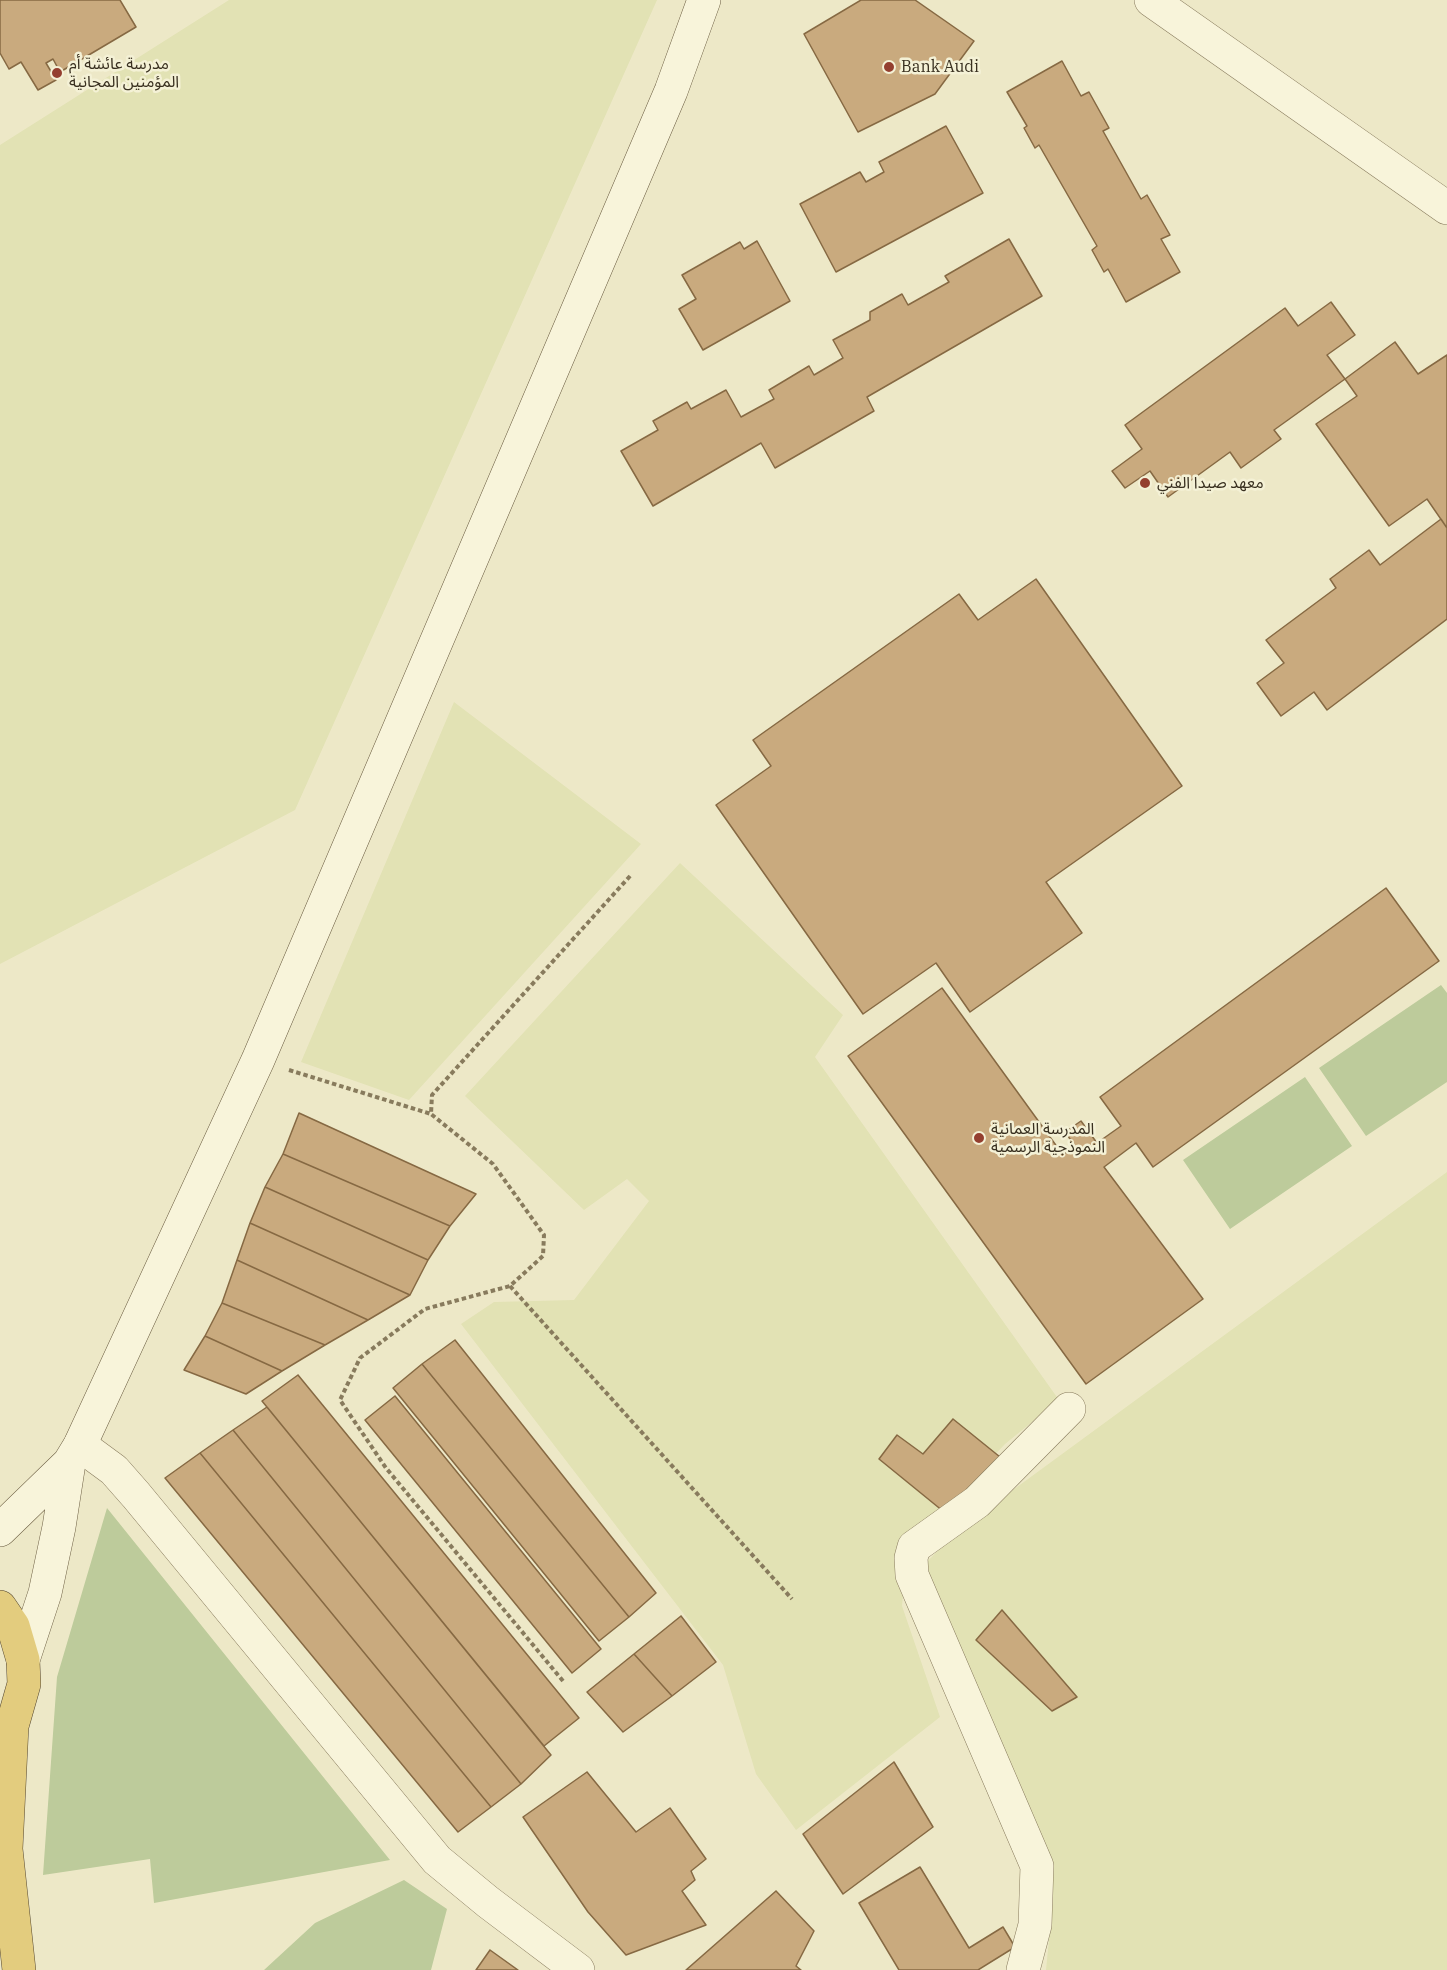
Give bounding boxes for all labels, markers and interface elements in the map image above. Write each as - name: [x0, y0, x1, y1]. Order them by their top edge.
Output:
- place label: مدرسة عائشة أم المؤمنين المجانية: [69, 54, 179, 92]
- place label: Bank Audi: [901, 57, 979, 77]
- marker: Bank Audi: [882, 60, 896, 74]
- marker: مدرسة عائشة أم المؤمنين المجانية: [50, 66, 64, 80]
- place label: معهد صيدا الفني: [1157, 473, 1264, 493]
- marker: معهد صيدا الفني: [1138, 476, 1152, 490]
- place label: المدرسة العمانية النموذجية الرسمية: [991, 1119, 1105, 1157]
- marker: المدرسة العمانية النموذجية الرسمية: [972, 1131, 986, 1145]

